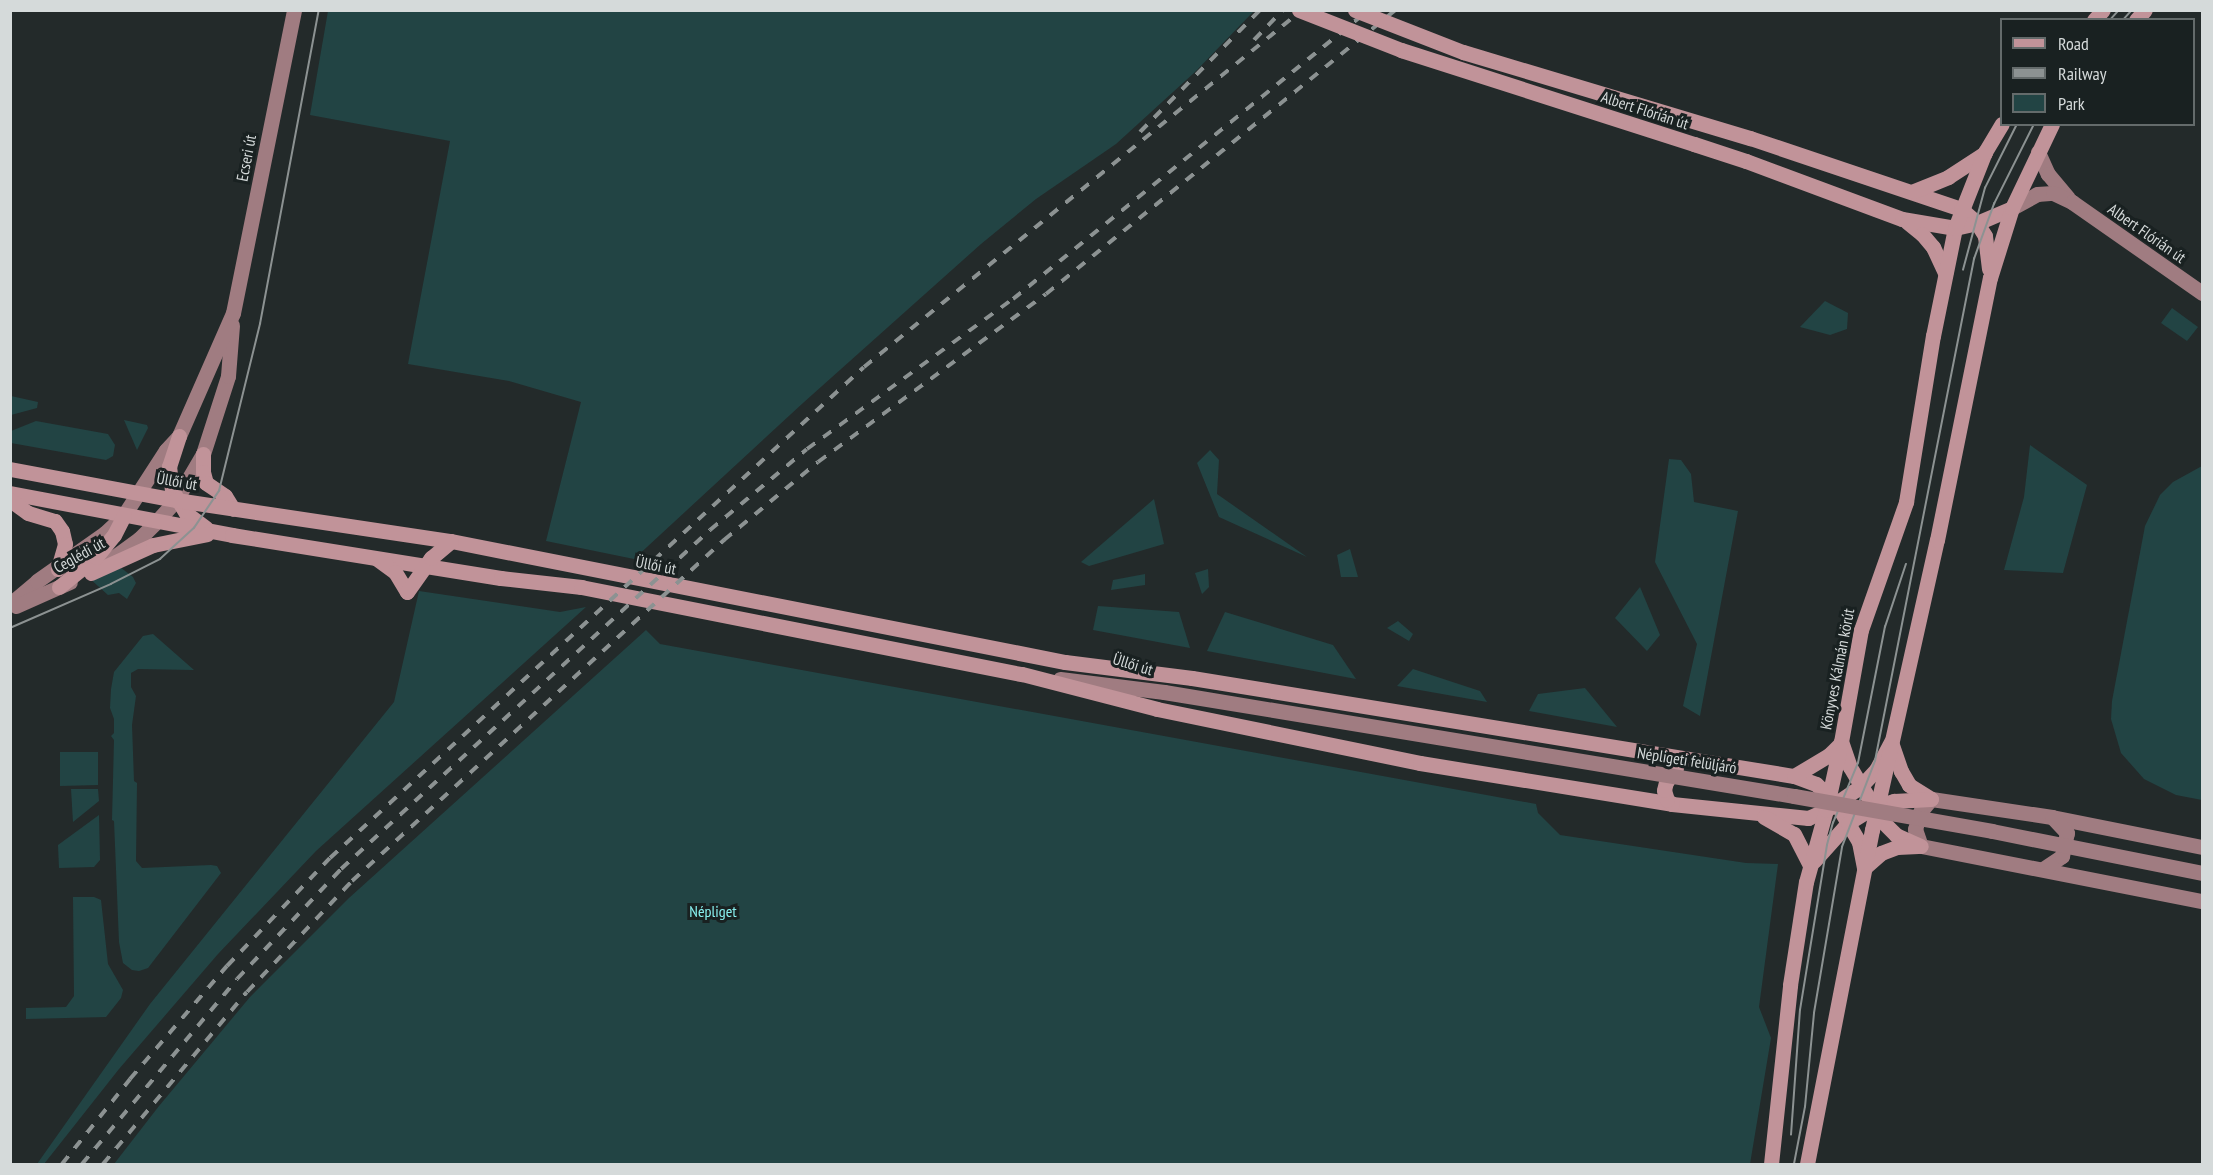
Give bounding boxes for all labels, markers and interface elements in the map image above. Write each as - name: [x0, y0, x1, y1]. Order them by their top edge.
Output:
- legend: [2000, 18, 2195, 126]
- text: Road: [2058, 32, 2089, 55]
- text: Railway: [2058, 62, 2107, 85]
- street label: Albert Flórián út: [1599, 87, 1691, 133]
- text: Park: [2058, 92, 2085, 115]
- street label: Ecseri út: [232, 133, 260, 183]
- street label: Albert Flórián út: [2104, 199, 2190, 267]
- street label: Üllői út: [155, 468, 199, 494]
- street label: Ceglédi út: [50, 533, 108, 577]
- street label: Üllői út: [634, 552, 678, 578]
- street label: Könyves Kálmán körút: [1816, 607, 1858, 731]
- street label: Üllői út: [1111, 649, 1155, 679]
- street label: Népligeti felüljáró: [1636, 743, 1738, 777]
- park label: Népliget: [689, 901, 737, 921]

